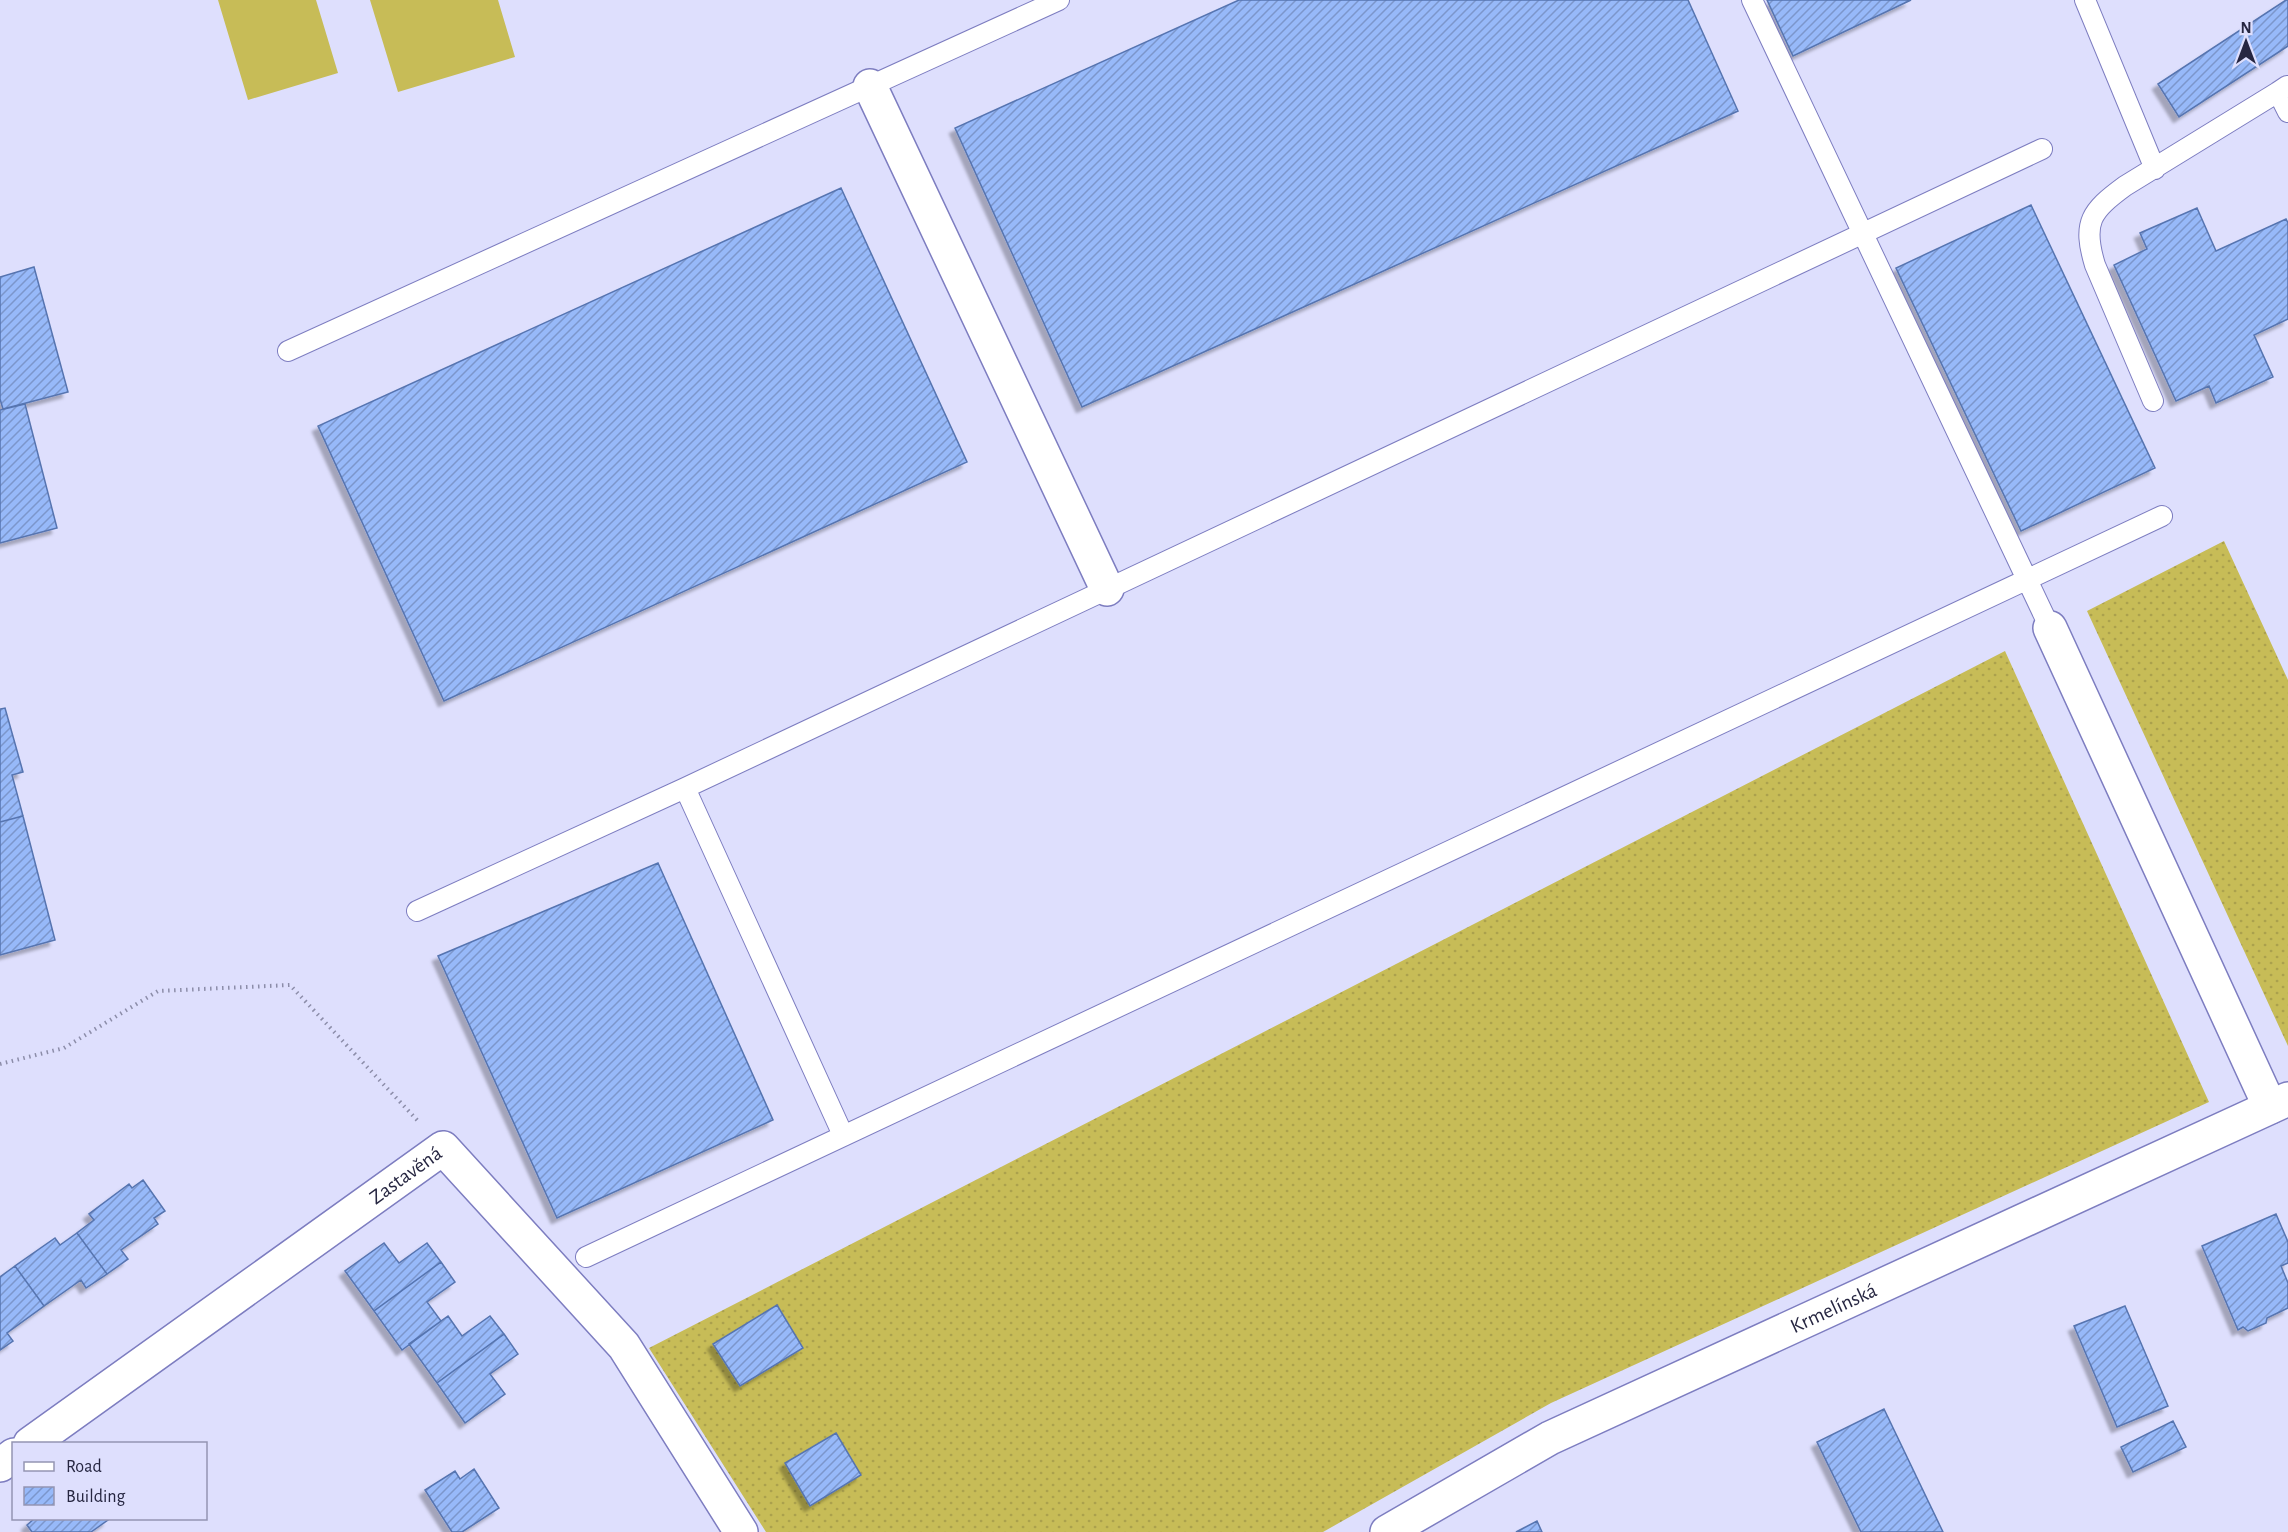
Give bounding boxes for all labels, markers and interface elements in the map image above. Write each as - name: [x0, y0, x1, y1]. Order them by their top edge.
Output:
- north arrow: [2216, 12, 2276, 72]
- text: N: [2240, 20, 2252, 36]
- street label: Zastavěná: [366, 1142, 446, 1208]
- street label: Krmelínská: [1787, 1279, 1880, 1337]
- legend: [12, 1442, 207, 1520]
- text: Road: [66, 1458, 102, 1476]
- text: Building: [66, 1488, 126, 1506]

